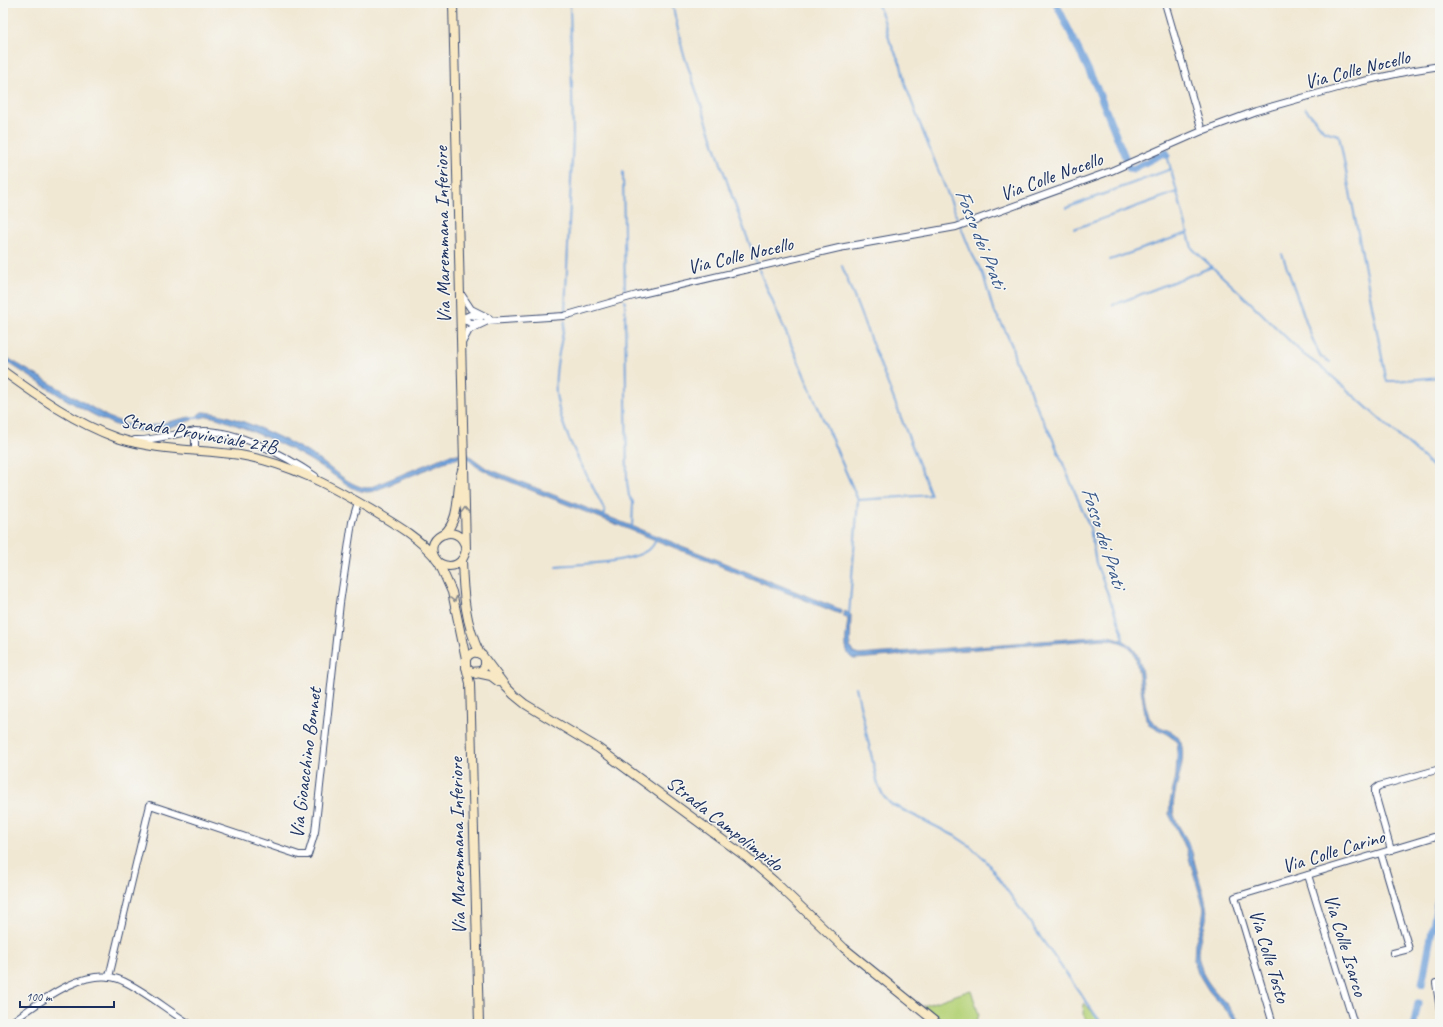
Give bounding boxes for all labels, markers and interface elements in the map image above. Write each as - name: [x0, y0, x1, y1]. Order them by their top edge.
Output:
- street label: Via Colle Nocello: [1302, 44, 1413, 95]
- street label: Via Maremmana Inferiore: [428, 145, 457, 324]
- street label: Via Colle Nocello: [996, 146, 1107, 207]
- water label: Fosso dei Prati: [949, 185, 1014, 296]
- street label: Via Colle Nocello: [685, 231, 796, 280]
- street label: Strada Provinciale 27B: [119, 407, 281, 460]
- water label: Fosso dei Prati: [1076, 484, 1134, 595]
- one-way arrow: [461, 507, 470, 513]
- one-way arrow: [449, 595, 458, 602]
- street label: Via Gioacchino Bonnet: [284, 684, 327, 840]
- street label: Via Maremmana Inferiore: [443, 756, 472, 935]
- street label: Strada Campolimpido: [661, 770, 789, 877]
- street label: Via Colle Carino: [1279, 824, 1388, 879]
- street label: Via Colle Isarco: [1318, 891, 1373, 1000]
- street label: Via Colle Tosto: [1244, 907, 1296, 1007]
- scale bar: [20, 983, 114, 1009]
- text: 100 m: [26, 989, 53, 1005]

